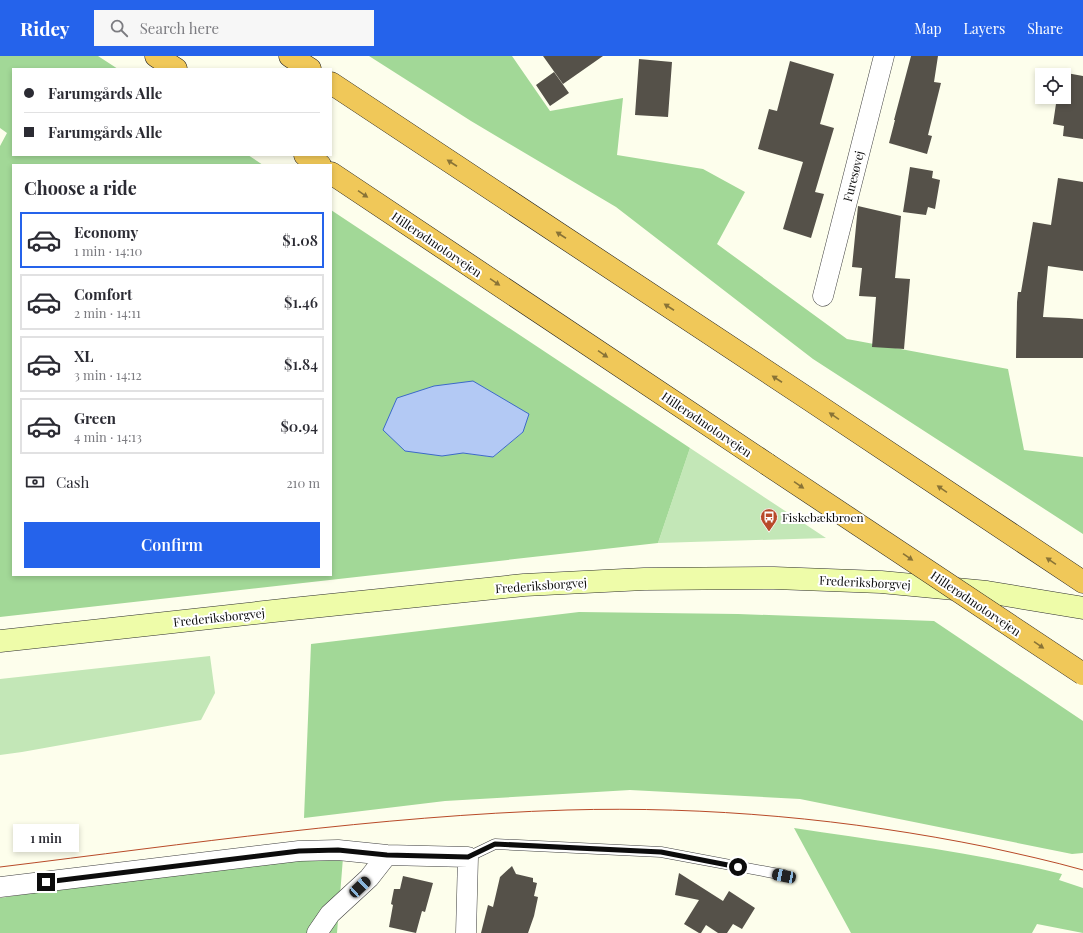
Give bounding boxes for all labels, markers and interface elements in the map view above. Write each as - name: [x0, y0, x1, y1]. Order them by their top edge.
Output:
- search box: [94, 10, 374, 46]
- text: Ridey: [20, 15, 70, 41]
- icon: search: [108, 17, 130, 39]
- text: Search here: [140, 18, 219, 38]
- text: Map: [914, 19, 942, 38]
- text: Layers: [964, 19, 1005, 38]
- text: Share: [1027, 19, 1063, 38]
- map controls: [1035, 68, 1071, 104]
- button: locate: [1035, 68, 1071, 104]
- text: Farumgårds Alle: [48, 83, 162, 103]
- text: Farumgårds Alle: [48, 122, 162, 142]
- street label: Furesøvej: [839, 149, 867, 203]
- one-way arrow: [447, 159, 457, 167]
- text: Choose a ride: [24, 176, 137, 200]
- one-way arrow: [358, 190, 369, 198]
- street label: Hillerødmotorvejen: [389, 208, 485, 280]
- icon: car: [26, 222, 62, 258]
- text: Economy: [74, 222, 138, 242]
- text: $1.08: [282, 230, 318, 250]
- one-way arrow: [555, 231, 566, 239]
- text: 1 min · 14:10: [74, 242, 142, 259]
- one-way arrow: [490, 278, 500, 286]
- icon: car: [26, 284, 62, 320]
- text: Comfort: [74, 284, 132, 304]
- text: $1.46: [284, 292, 318, 312]
- one-way arrow: [664, 303, 674, 311]
- text: 2 min · 14:11: [74, 304, 141, 321]
- icon: car: [26, 346, 62, 382]
- text: XL: [74, 346, 94, 366]
- one-way arrow: [598, 350, 608, 358]
- text: $1.84: [284, 354, 318, 374]
- text: 3 min · 14:12: [74, 366, 142, 383]
- one-way arrow: [772, 375, 783, 382]
- street label: Hillerødmotorvejen: [659, 388, 755, 460]
- icon: car: [26, 408, 62, 444]
- text: Green: [74, 408, 116, 428]
- one-way arrow: [829, 412, 840, 420]
- text: $0.94: [281, 416, 318, 436]
- text: 4 min · 14:13: [74, 428, 142, 445]
- icon: cash: [24, 471, 46, 493]
- text: Cash: [56, 472, 89, 492]
- text: 210 m: [286, 474, 320, 491]
- one-way arrow: [793, 482, 805, 489]
- one-way arrow: [937, 485, 948, 492]
- bus stop icon: Fiskebækbroen: [759, 507, 779, 532]
- place label: Fiskebækbroen: [782, 509, 864, 525]
- button: Confirm: [24, 522, 320, 568]
- one-way arrow: [902, 553, 913, 561]
- one-way arrow: [1045, 557, 1056, 565]
- street label: Hillerødmotorvejen: [928, 567, 1024, 639]
- street label: Frederiksborgvej: [819, 572, 911, 592]
- street label: Frederiksborgvej: [495, 574, 587, 596]
- street label: Frederiksborgvej: [173, 604, 265, 630]
- one-way arrow: [1034, 641, 1044, 649]
- callout: 1 min: [13, 824, 79, 852]
- text: 1 min: [30, 829, 62, 846]
- route start: [729, 858, 747, 876]
- car: [771, 868, 797, 884]
- route end: [37, 873, 55, 891]
- car: [347, 874, 373, 900]

